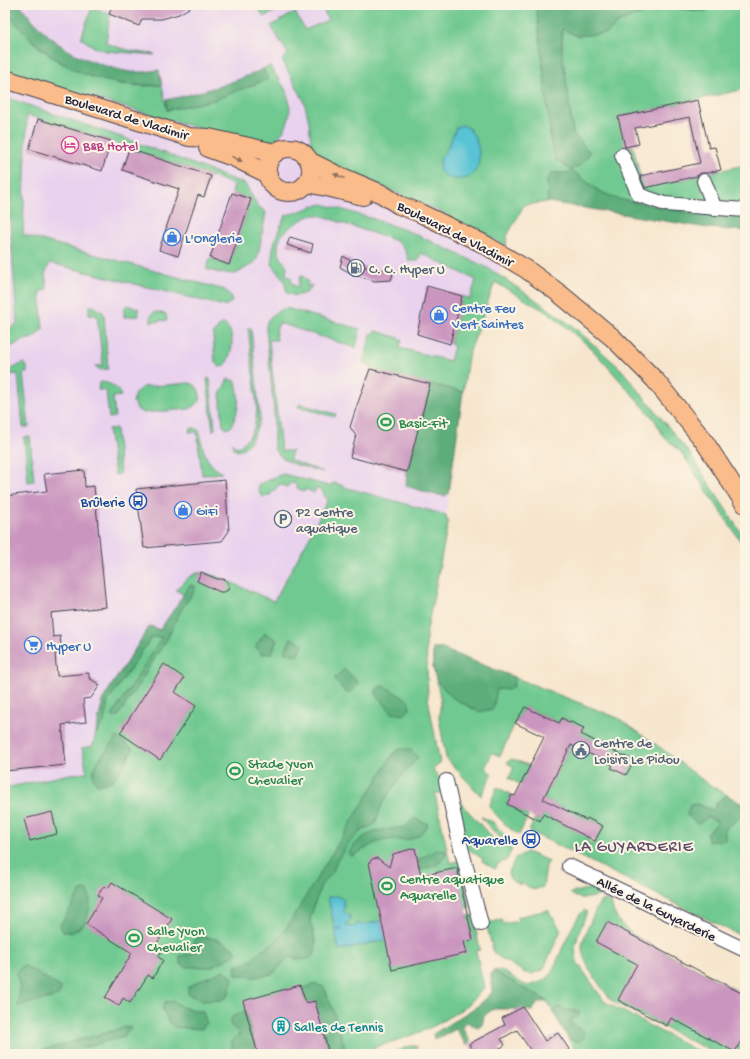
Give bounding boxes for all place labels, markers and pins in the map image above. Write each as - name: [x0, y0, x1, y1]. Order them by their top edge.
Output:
- hotel icon: B&B Hotel: [60, 135, 80, 155]
- place label: B&B Hotel: [82, 139, 138, 156]
- shop icon: L'Onglerie: [162, 227, 182, 247]
- place label: L'Onglerie: [185, 231, 243, 248]
- fuel station icon: C. C. Hyper U: [346, 258, 366, 278]
- place label: C. C. Hyper U: [369, 262, 445, 279]
- place label: Centre Feu Vert Saintes: [451, 301, 524, 334]
- shop icon: Centre Feu Vert Saintes: [429, 305, 449, 325]
- sports icon: Basic-Fit: [376, 412, 396, 432]
- place label: Basic-Fit: [398, 416, 448, 433]
- bus stop icon: Brûlerie: [128, 491, 148, 511]
- place label: Brûlerie: [80, 495, 126, 512]
- shop icon: GiFi: [173, 500, 193, 520]
- place label: GiFi: [196, 504, 218, 521]
- place label: P2 Centre aquatique: [295, 505, 358, 538]
- parking icon: P2 Centre aquatique: [273, 509, 293, 529]
- supermarket icon: Hyper U: [23, 635, 43, 655]
- place label: Hyper U: [46, 639, 91, 656]
- place label: Centre de Loisirs Le Pidou: [594, 736, 680, 769]
- public building icon: Centre de Loisirs Le Pidou: [571, 740, 591, 760]
- place label: Stade Yvon Chevalier: [248, 757, 314, 790]
- sports icon: Stade Yvon Chevalier: [225, 761, 245, 781]
- bus stop icon: Aquarelle: [521, 829, 541, 849]
- place label: Aquarelle: [461, 833, 519, 850]
- place label: Centre aquatique Aquarelle: [400, 872, 505, 905]
- sports icon: Centre aquatique Aquarelle: [377, 876, 397, 896]
- place label: Salle Yvon Chevalier: [147, 924, 205, 957]
- sports icon: Salle Yvon Chevalier: [124, 928, 144, 948]
- building icon: Salles de Tennis: [271, 1016, 291, 1036]
- place label: Salles de Tennis: [294, 1020, 384, 1037]

